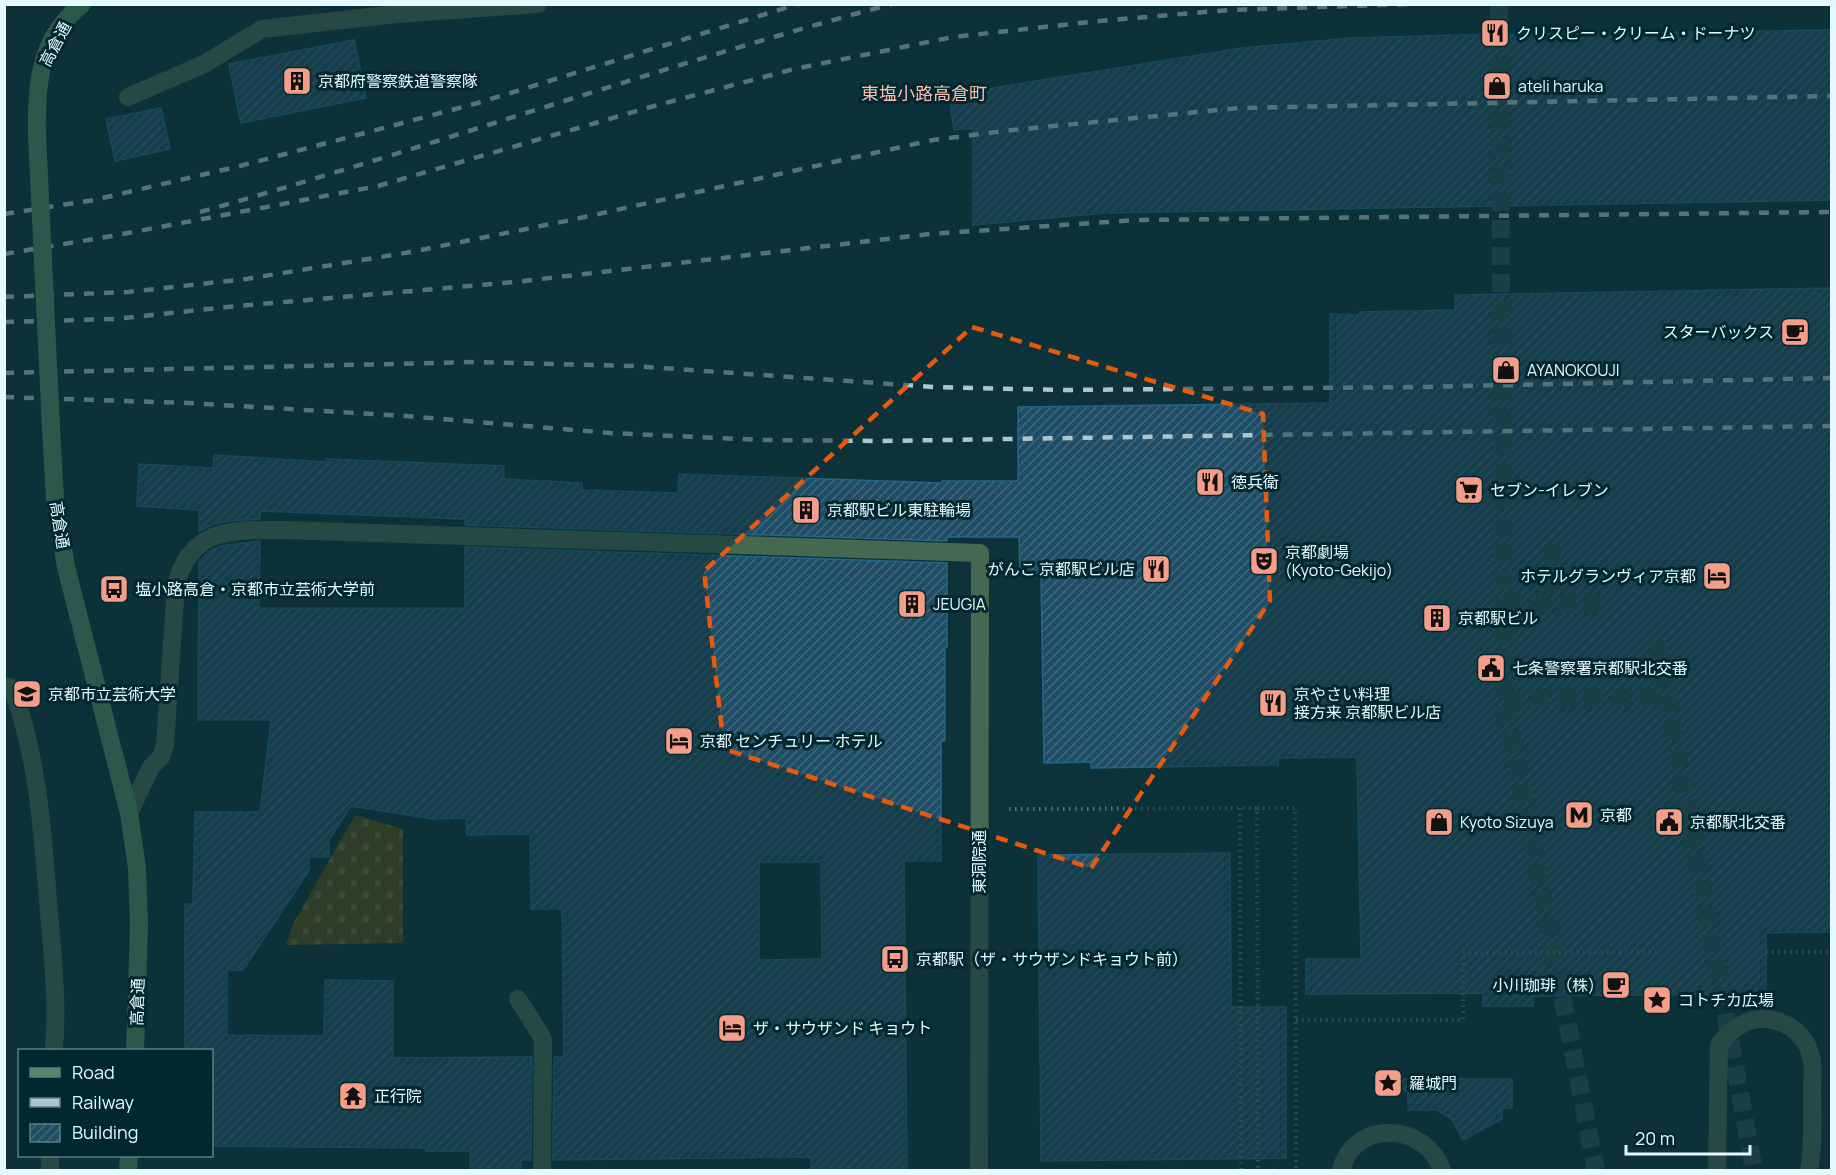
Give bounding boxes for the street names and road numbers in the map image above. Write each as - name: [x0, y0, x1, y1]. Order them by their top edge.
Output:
- street label: 高倉通: [34, 18, 76, 70]
- street label: 高倉通: [45, 500, 75, 550]
- street label: 東洞院通: [968, 830, 990, 894]
- street label: 高倉通: [125, 978, 149, 1026]

